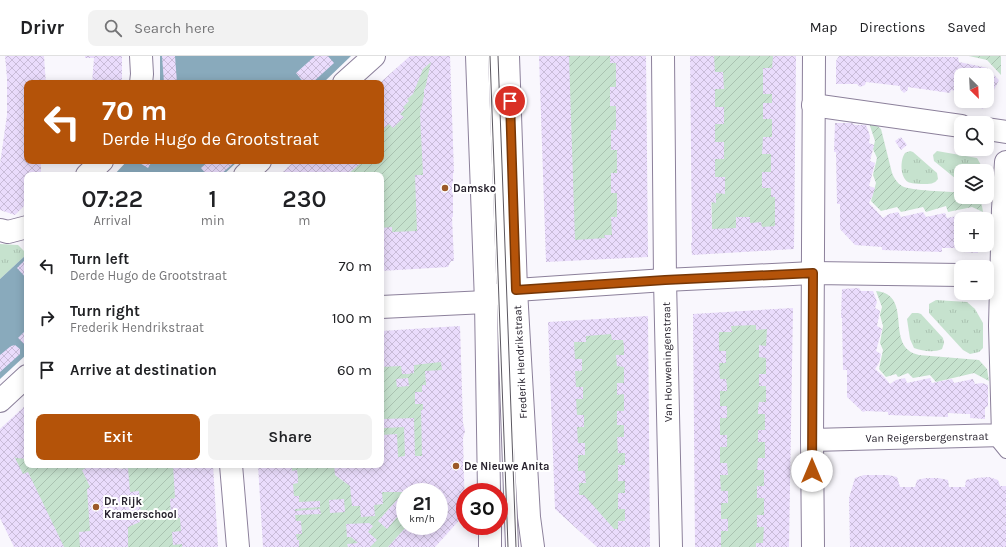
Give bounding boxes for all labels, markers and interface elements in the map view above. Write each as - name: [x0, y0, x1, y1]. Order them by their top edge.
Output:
- search box: [88, 10, 368, 46]
- text: Drivr: [20, 17, 64, 39]
- icon: search: [102, 17, 124, 39]
- text: Search here: [134, 19, 215, 37]
- text: Map: [810, 19, 838, 36]
- text: Directions: [860, 19, 925, 36]
- text: Saved: [947, 19, 986, 36]
- north arrow: [954, 68, 994, 108]
- map controls: [954, 68, 994, 300]
- pin: [493, 84, 527, 118]
- icon: arrive: [499, 90, 521, 112]
- text: 70 m: [102, 94, 167, 127]
- icon: left: [36, 96, 88, 148]
- button: search: [954, 116, 994, 156]
- text: Derde Hugo de Grootstraat: [102, 128, 319, 150]
- button: layers: [954, 164, 994, 204]
- place label: Damsko: [453, 182, 496, 195]
- marker: Damsko: [440, 183, 450, 193]
- text: 07:22: [82, 185, 143, 213]
- text: 1: [209, 185, 217, 213]
- text: 230: [282, 185, 326, 213]
- button: +: [954, 212, 994, 252]
- text: Arrival: [93, 213, 131, 228]
- text: min: [201, 213, 225, 228]
- text: m: [298, 213, 310, 228]
- text: Turn left: [70, 250, 129, 268]
- icon: left: [36, 255, 58, 277]
- text: 70 m: [338, 257, 372, 275]
- button: −: [954, 260, 994, 300]
- text: Derde Hugo de Grootstraat: [70, 268, 227, 283]
- text: Turn right: [70, 302, 140, 320]
- street label: Van Houweningenstraat: [660, 302, 675, 422]
- street label: Frederik Hendrikstraat: [511, 305, 530, 419]
- icon: right: [36, 307, 58, 329]
- text: 100 m: [332, 309, 372, 327]
- text: Frederik Hendrikstraat: [70, 320, 204, 335]
- icon: arrive: [36, 359, 58, 381]
- text: Arrive at destination: [70, 361, 217, 379]
- text: 60 m: [337, 361, 372, 379]
- button: Exit: [36, 414, 200, 460]
- button: Share: [208, 414, 372, 460]
- street label: Van Reigersbergenstraat: [865, 430, 989, 445]
- position arrow: [791, 450, 833, 492]
- place label: De Nieuwe Anita: [464, 460, 549, 473]
- marker: De Nieuwe Anita: [451, 461, 461, 471]
- speed limit sign: 30: [456, 483, 508, 535]
- text: 21: [412, 492, 432, 515]
- place label: Dr. Rijk Kramerschool: [104, 495, 177, 521]
- marker: Dr. Rijk Kramerschool: [91, 502, 101, 512]
- text: km/h: [409, 513, 435, 525]

